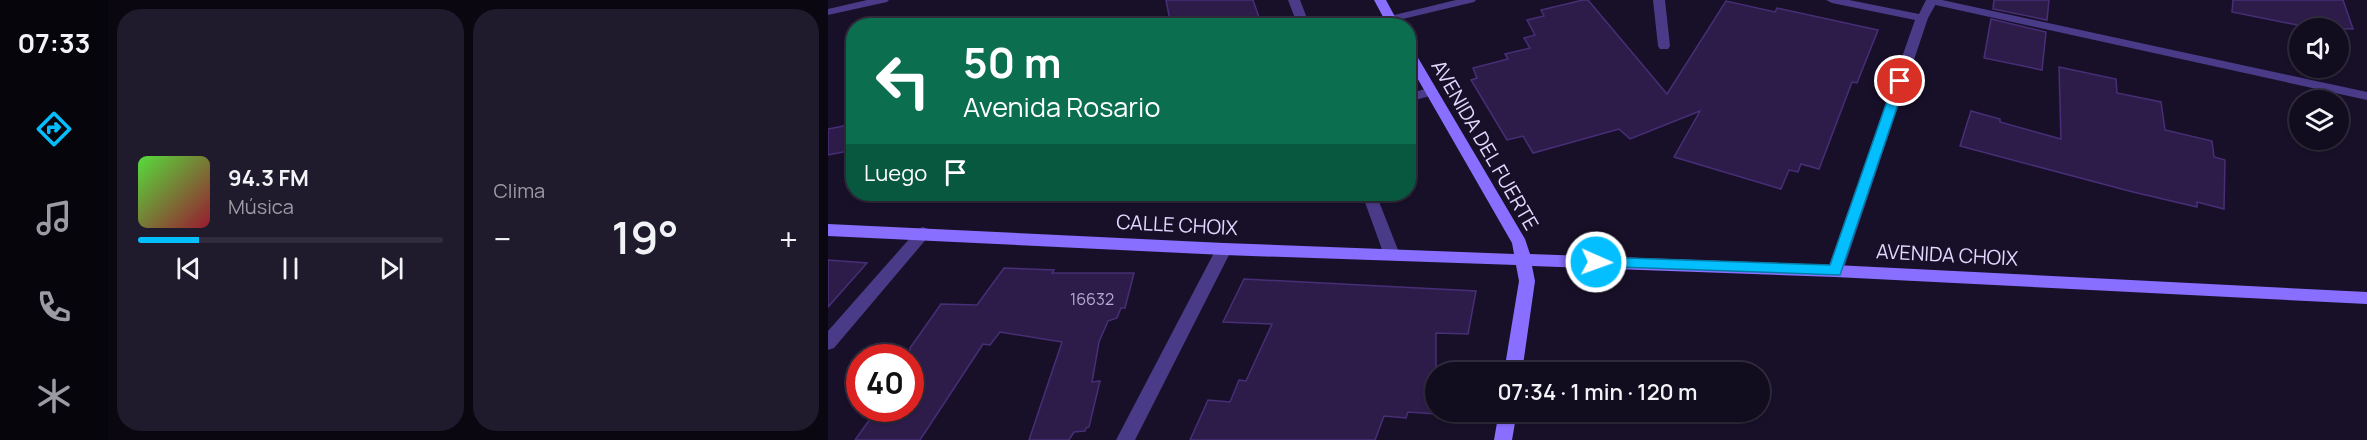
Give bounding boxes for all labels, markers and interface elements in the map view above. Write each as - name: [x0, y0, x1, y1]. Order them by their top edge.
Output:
- map controls: [2289, 18, 2349, 150]
- button: sound: [2289, 18, 2349, 78]
- text: 07:33: [18, 24, 90, 61]
- text: 50 m: [963, 33, 1061, 91]
- icon: left: [864, 42, 942, 120]
- street label: AVENIDA DEL FUERTE: [1426, 55, 1545, 235]
- pin: [1874, 55, 1925, 106]
- icon: arrive: [1883, 64, 1916, 97]
- text: Avenida Rosario: [963, 88, 1160, 125]
- button: layers: [2289, 90, 2349, 150]
- icon: directions: [33, 108, 75, 150]
- icon: arrive: [939, 156, 972, 189]
- text: Luego: [864, 158, 927, 188]
- text: 94.3 FM: [228, 163, 309, 193]
- text: Clima: [494, 177, 545, 204]
- text: Música: [228, 193, 294, 220]
- icon: music: [33, 197, 75, 239]
- text: 19°: [612, 206, 679, 268]
- street label: CALLE CHOIX: [1116, 208, 1238, 241]
- text: −: [494, 216, 511, 261]
- text: +: [779, 216, 798, 261]
- position arrow: [1564, 230, 1628, 294]
- street label: AVENIDA CHOIX: [1875, 237, 2019, 272]
- icon: previous: [172, 252, 205, 285]
- icon: pause: [274, 252, 307, 285]
- icon: next: [375, 252, 408, 285]
- icon: phone: [33, 286, 75, 328]
- house number: 16632: [1070, 288, 1114, 310]
- speed limit sign: 40: [846, 344, 924, 422]
- icon: climate: [33, 375, 75, 417]
- text: 07:34 · 1 min · 120 m: [1497, 377, 1698, 407]

